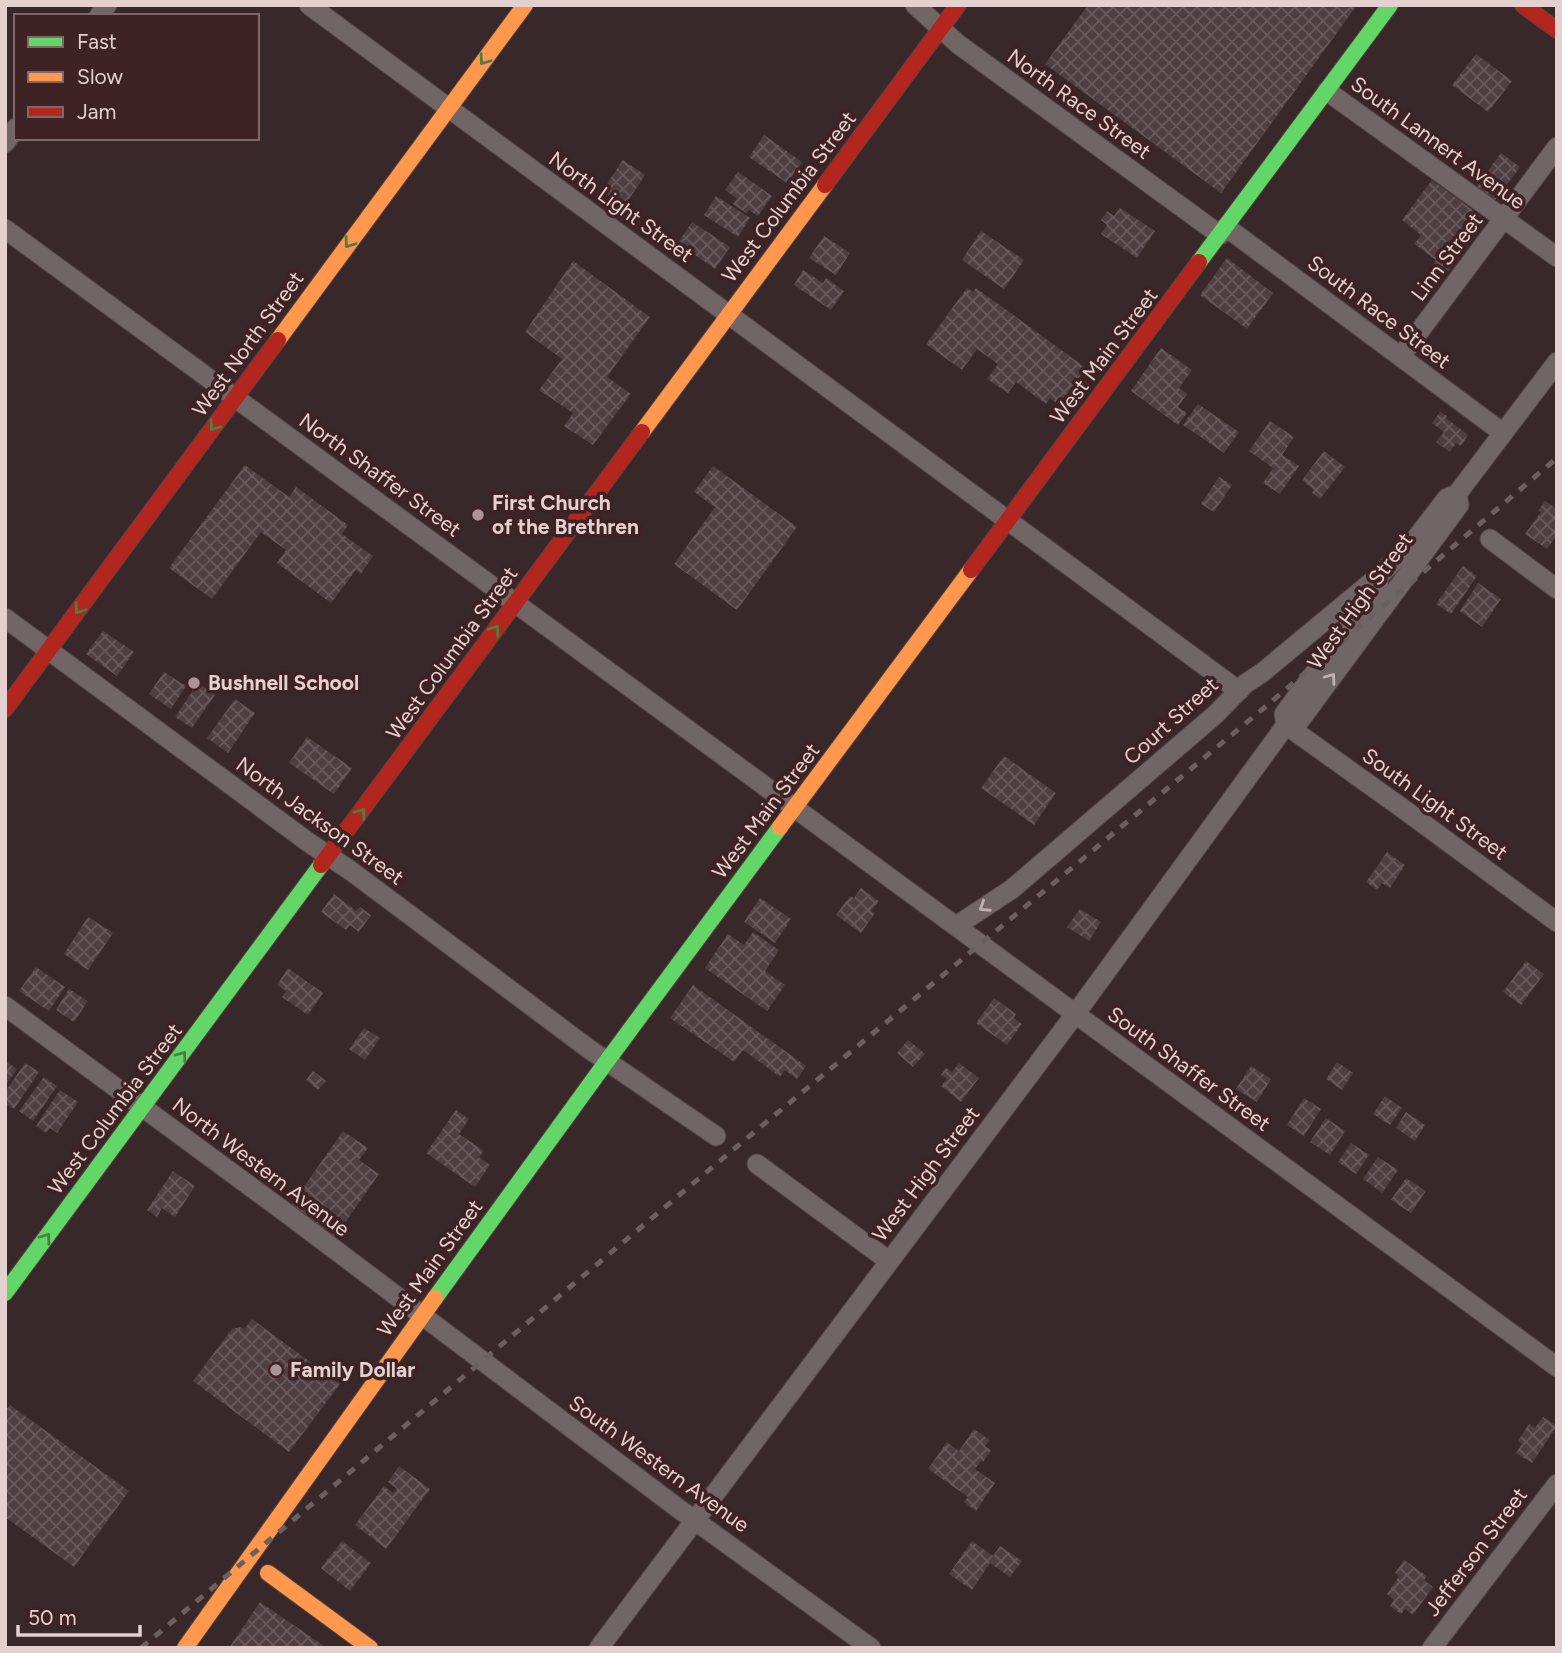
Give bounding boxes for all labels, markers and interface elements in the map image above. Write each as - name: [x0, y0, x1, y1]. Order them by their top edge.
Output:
- legend: [14, 14, 259, 140]
- text: Fast: [77, 29, 117, 54]
- street label: North Race Street: [1003, 43, 1156, 164]
- one-way arrow: [480, 52, 492, 65]
- text: Slow: [77, 64, 123, 89]
- street label: South Lannert Avenue: [1346, 71, 1530, 214]
- text: Jam: [77, 99, 116, 124]
- street label: West Columbia Street: [716, 106, 861, 287]
- street label: North Light Street: [544, 146, 698, 267]
- street label: Linn Street: [1406, 208, 1488, 305]
- one-way arrow: [345, 235, 357, 248]
- street label: South Race Street: [1303, 250, 1456, 373]
- street label: West North Street: [187, 266, 309, 421]
- street label: West Main Street: [1045, 283, 1163, 428]
- street label: North Shaffer Street: [295, 408, 466, 542]
- one-way arrow: [210, 418, 222, 431]
- place label: First Church of the Brethren: [492, 490, 639, 539]
- marker: First Church of the Brethren: [470, 507, 486, 523]
- street label: West High Street: [1302, 528, 1417, 674]
- street label: West Columbia Street: [381, 562, 523, 744]
- one-way arrow: [74, 601, 87, 614]
- one-way arrow: [487, 625, 499, 638]
- place label: Bushnell School: [208, 670, 359, 695]
- street label: Court Street: [1118, 672, 1223, 769]
- one-way arrow: [1323, 673, 1336, 686]
- marker: Bushnell School: [186, 675, 202, 691]
- street label: West Main Street: [707, 738, 825, 883]
- street label: South Light Street: [1358, 743, 1513, 865]
- street label: North Jackson Street: [232, 751, 409, 890]
- one-way arrow: [352, 809, 365, 821]
- one-way arrow: [979, 899, 992, 912]
- street label: South Shaffer Street: [1103, 1001, 1276, 1136]
- street label: West Columbia Street: [42, 1018, 187, 1199]
- one-way arrow: [173, 1051, 186, 1063]
- street label: North Western Avenue: [168, 1092, 355, 1241]
- street label: West High Street: [867, 1101, 984, 1246]
- street label: West Main Street: [372, 1194, 488, 1341]
- one-way arrow: [38, 1233, 50, 1246]
- place label: Family Dollar: [290, 1357, 415, 1382]
- marker: Family Dollar: [268, 1362, 284, 1378]
- street label: South Western Avenue: [564, 1390, 754, 1537]
- street label: Jefferson Street: [1419, 1483, 1532, 1621]
- scale bar: [18, 1594, 140, 1638]
- text: 50 m: [28, 1605, 77, 1630]

